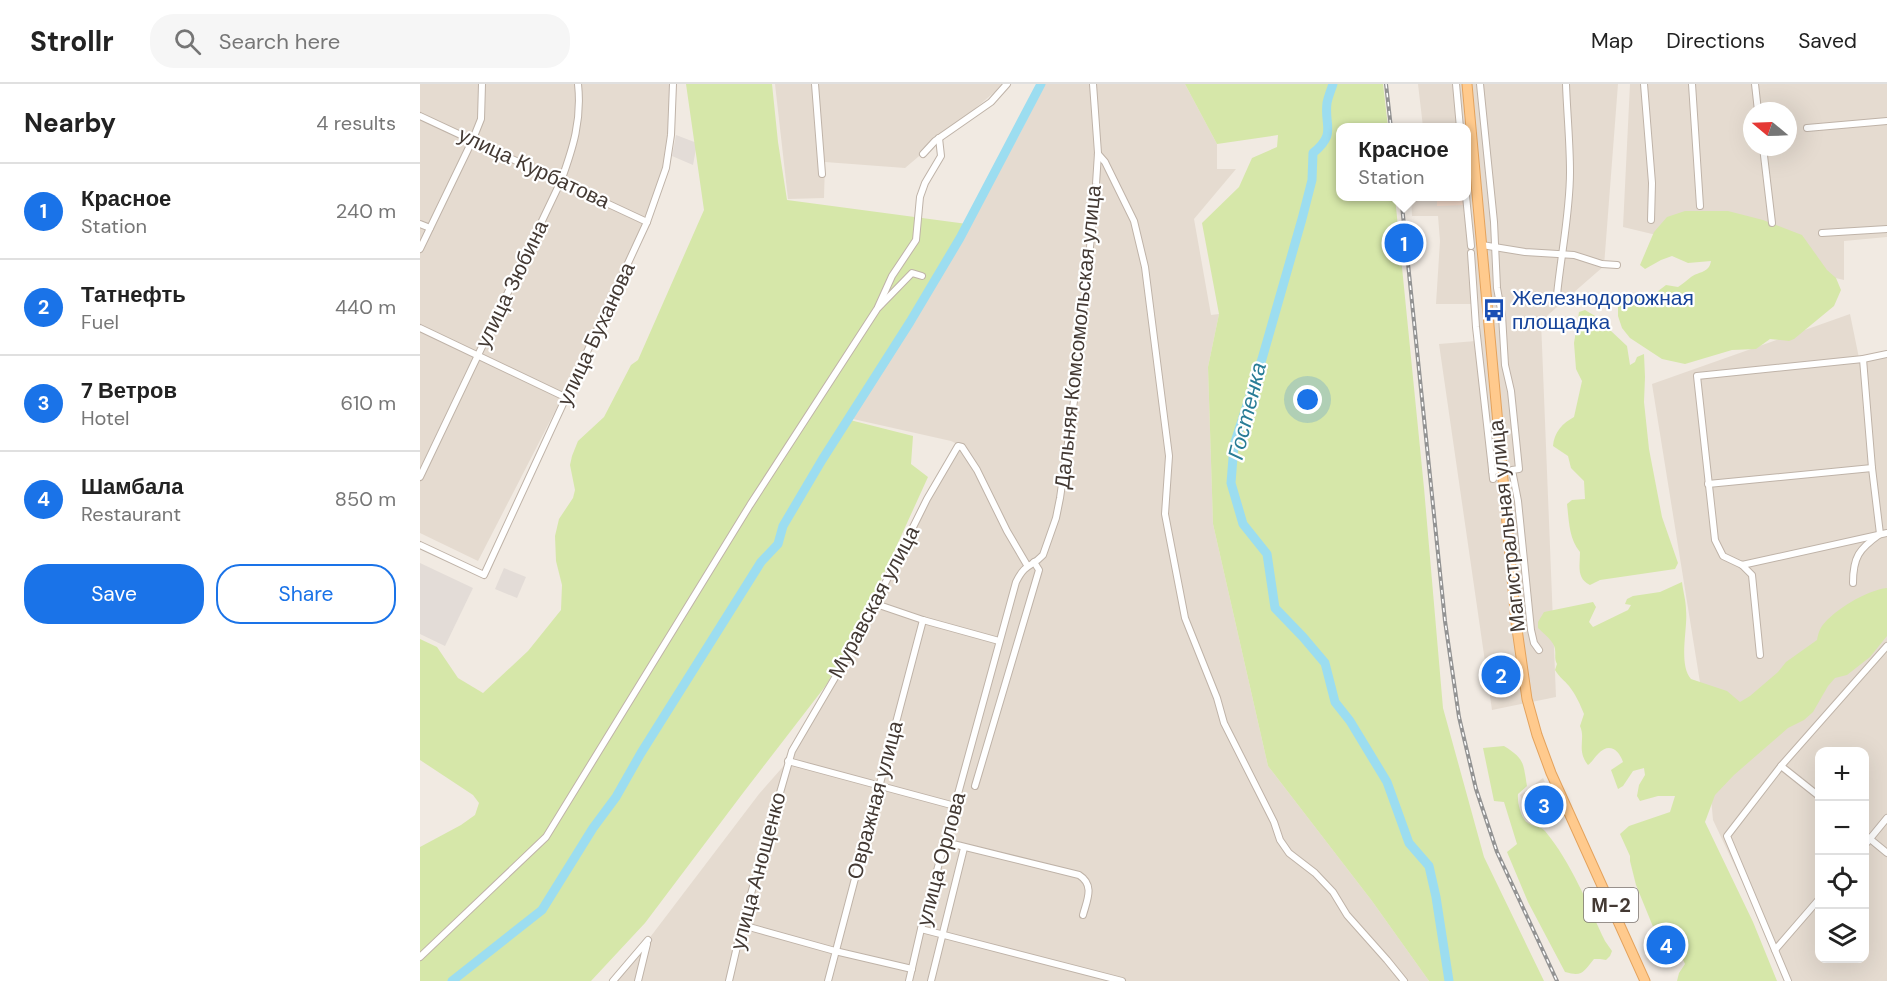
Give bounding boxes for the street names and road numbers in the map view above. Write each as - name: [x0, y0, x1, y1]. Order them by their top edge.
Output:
- street label: улица Курбатова: [454, 121, 614, 215]
- street label: Дальняя Комсомольская улица: [1048, 183, 1108, 490]
- street label: улица Зюбина: [469, 215, 555, 353]
- street label: улица Буханова: [551, 258, 642, 410]
- street label: Магистральная улица: [1482, 418, 1532, 634]
- street label: Муравская улица: [822, 521, 926, 683]
- street label: Овражная улица: [840, 717, 910, 882]
- street label: улица Анощенко: [724, 789, 792, 953]
- street label: улица Орлова: [910, 789, 972, 929]
- road number: М-2: [1584, 888, 1638, 922]

